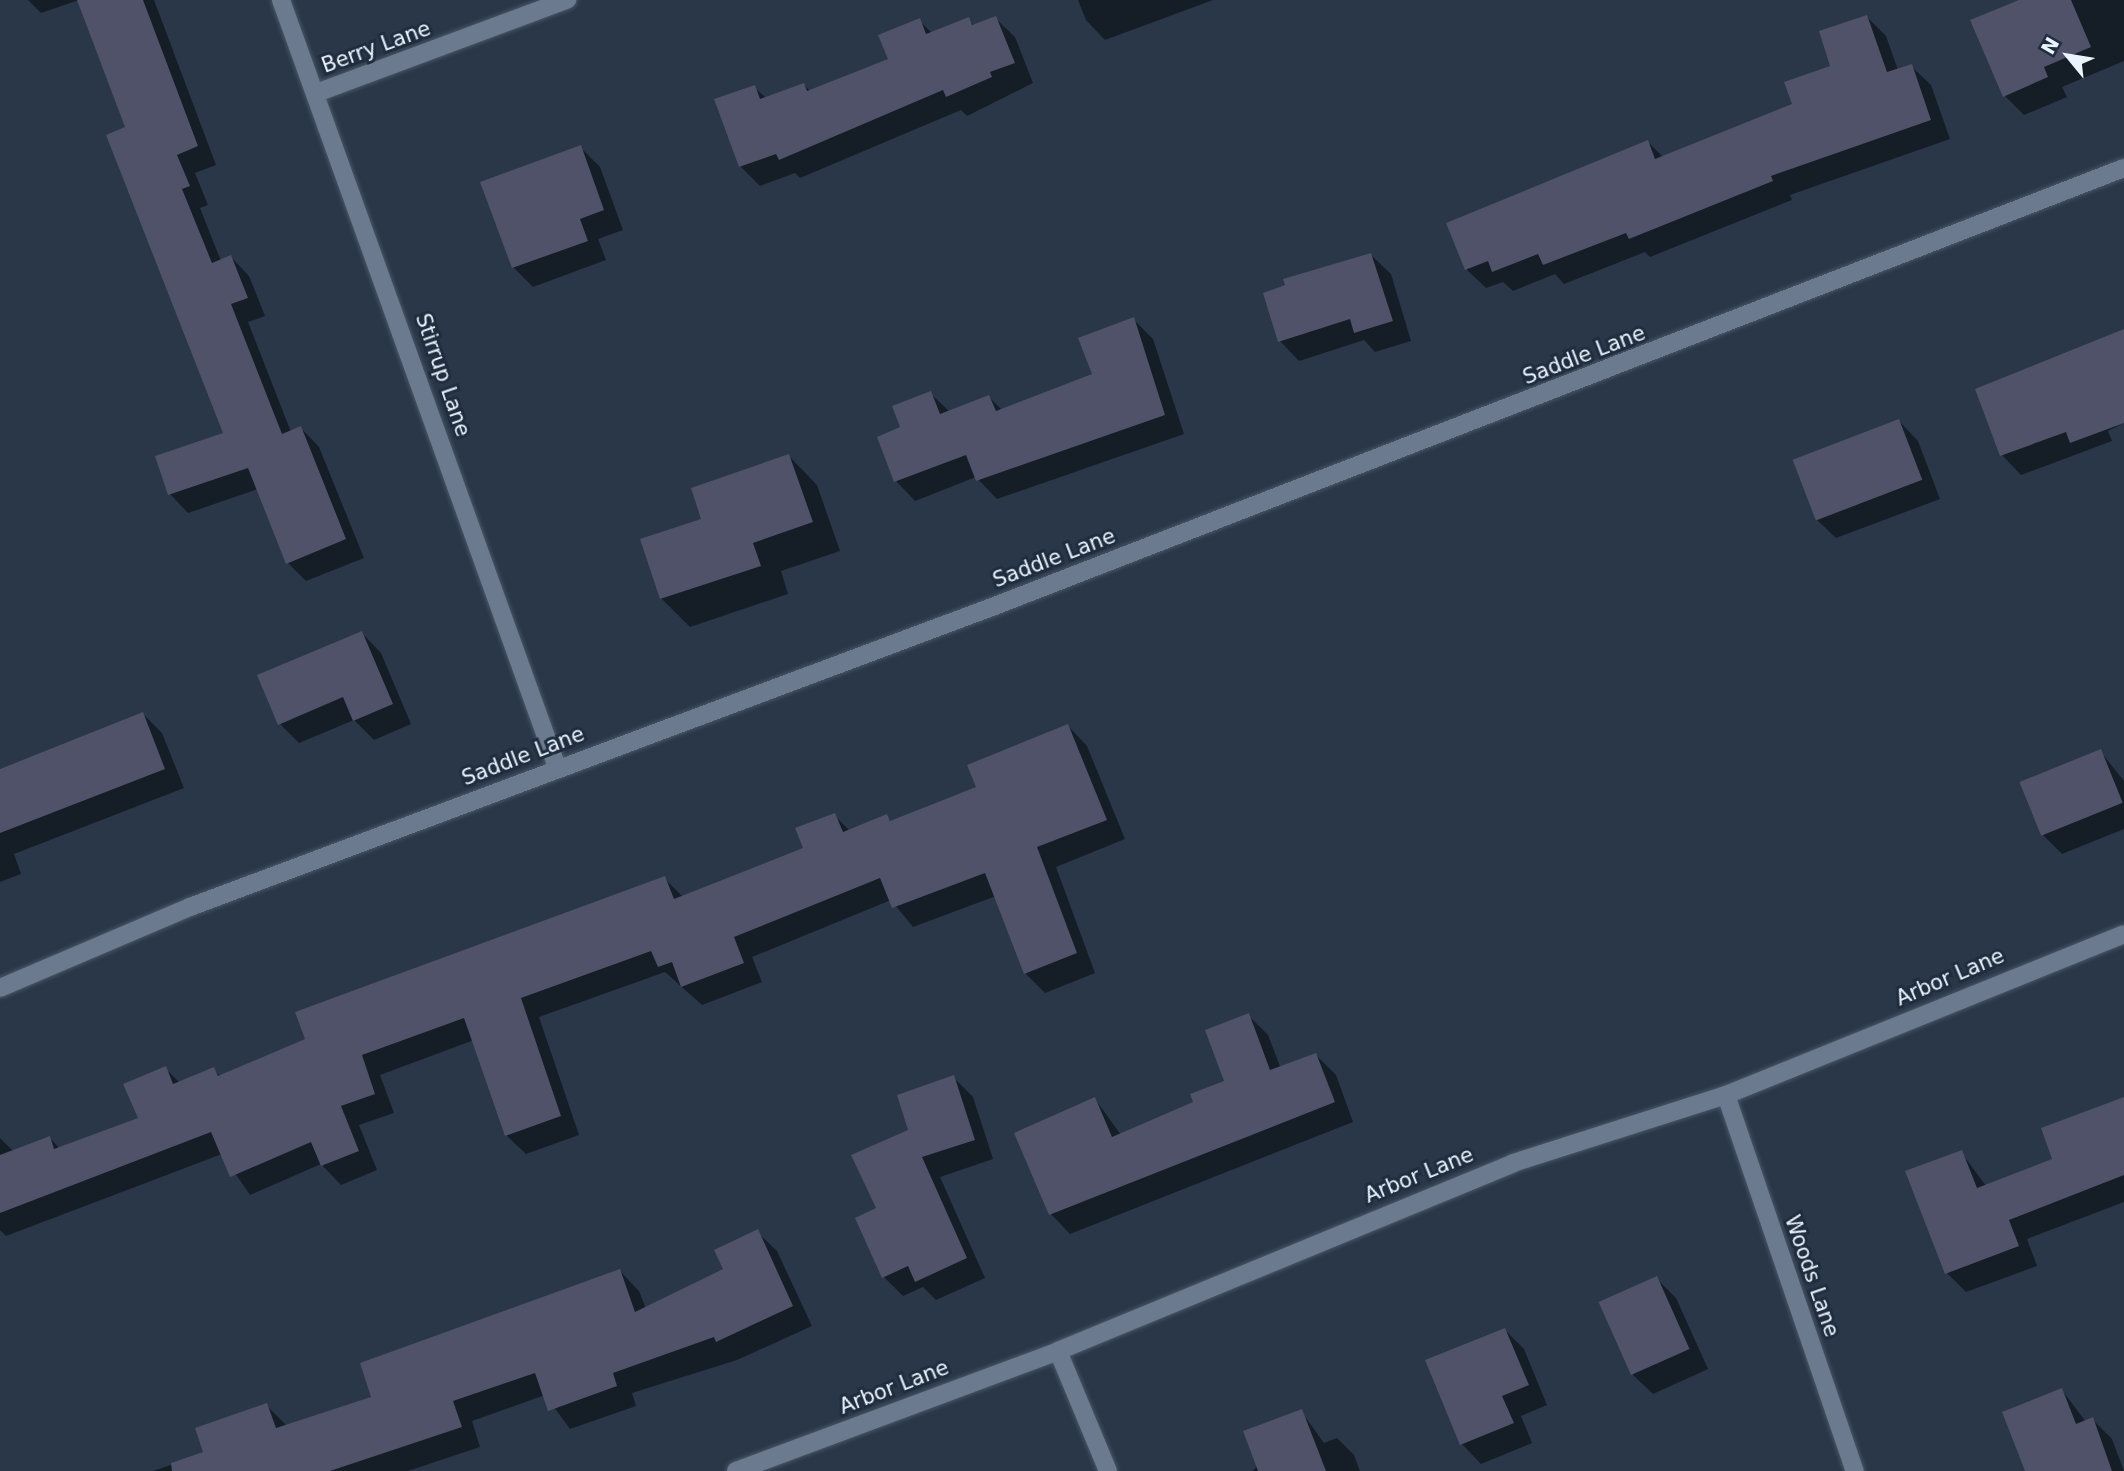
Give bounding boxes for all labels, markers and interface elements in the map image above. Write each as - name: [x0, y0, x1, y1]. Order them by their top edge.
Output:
- street label: Berry Lane: [318, 16, 434, 78]
- north arrow: [2033, 21, 2103, 91]
- text: N: [2036, 33, 2063, 58]
- street label: Stirrup Lane: [410, 310, 476, 440]
- street label: Saddle Lane: [1519, 320, 1649, 390]
- street label: Saddle Lane: [989, 523, 1119, 593]
- street label: Saddle Lane: [458, 721, 588, 791]
- street label: Arbor Lane: [1892, 943, 2008, 1011]
- street label: Arbor Lane: [1361, 1142, 1477, 1208]
- street label: Woods Lane: [1779, 1212, 1845, 1340]
- street label: Arbor Lane: [836, 1355, 952, 1419]

